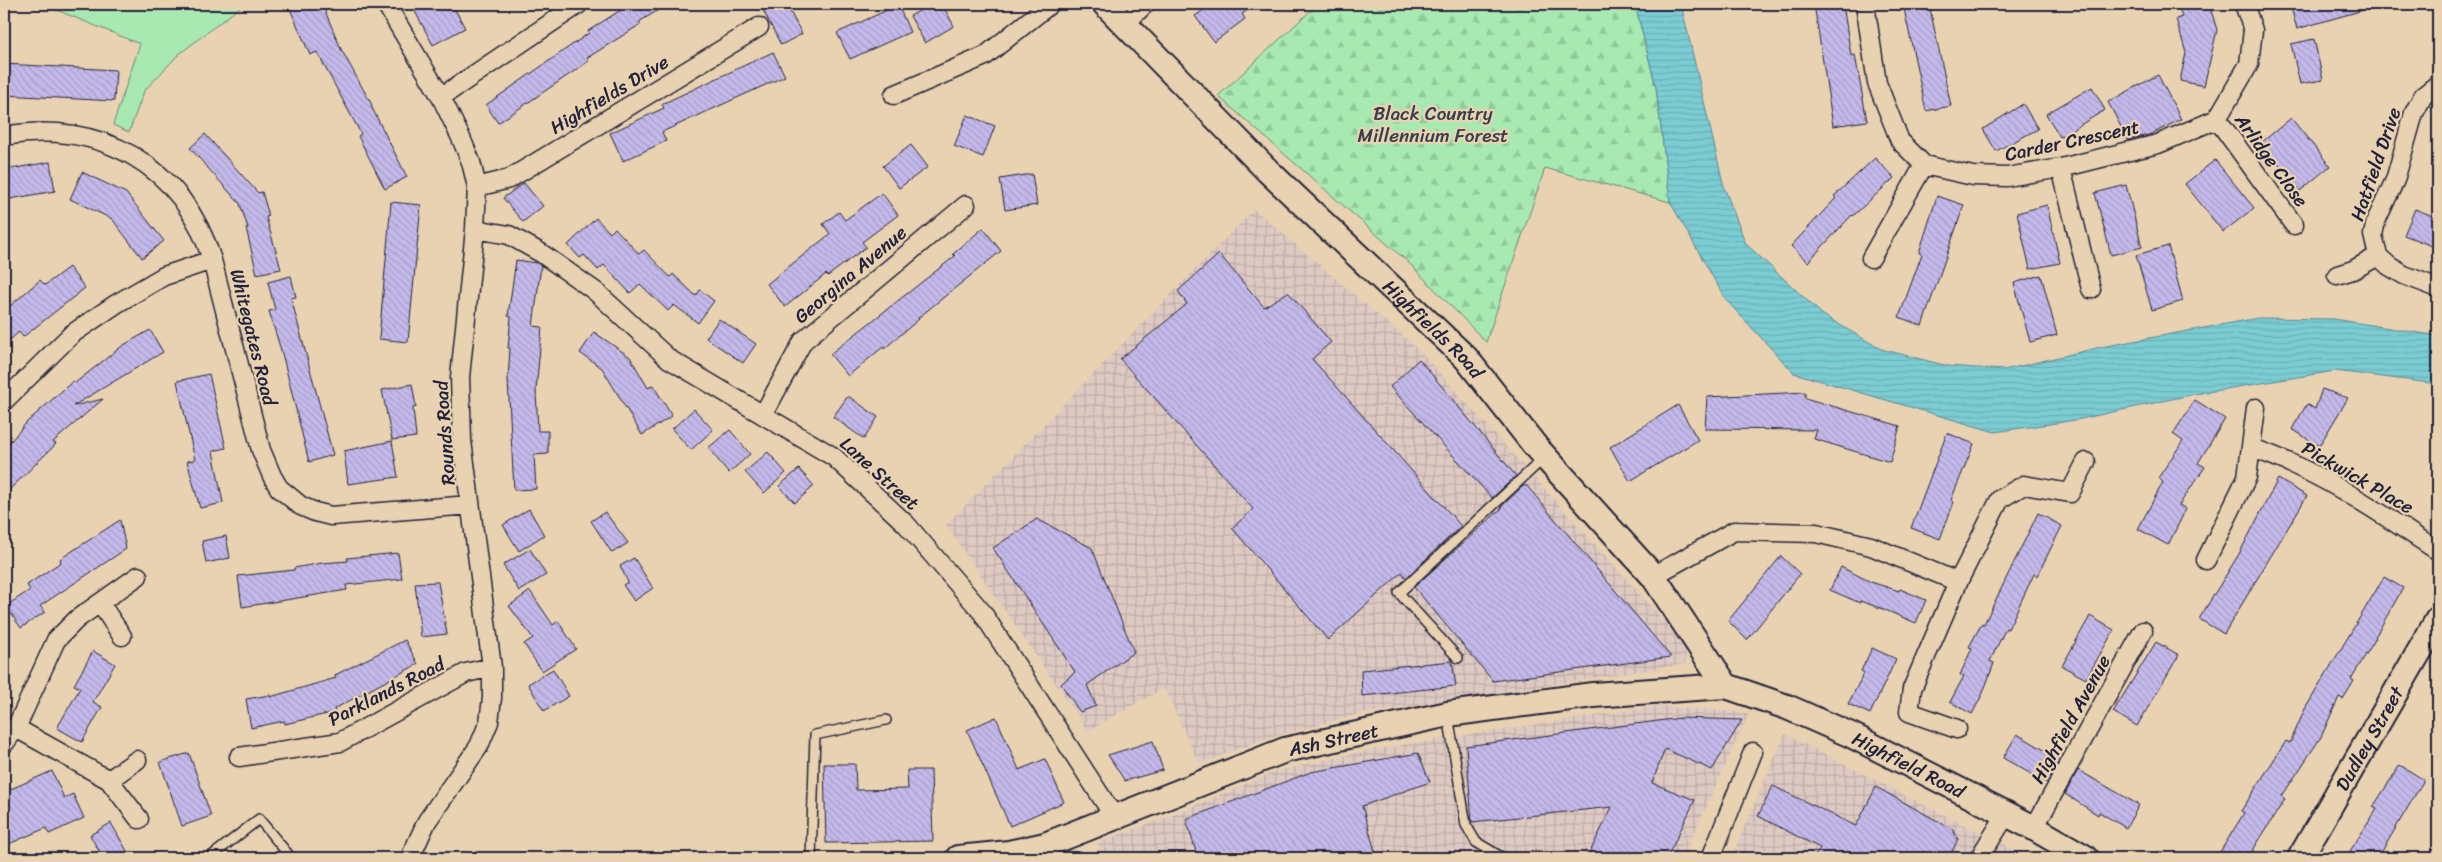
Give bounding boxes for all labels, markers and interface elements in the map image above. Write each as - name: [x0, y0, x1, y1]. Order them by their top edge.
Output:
- street label: Highfields Drive: [543, 46, 675, 143]
- park label: Black Country Millennium Forest: [1358, 97, 1508, 152]
- street label: Hatfield Drive: [2341, 103, 2410, 226]
- street label: Arlidge Close: [2225, 106, 2317, 214]
- street label: Carder Crescent: [2002, 110, 2143, 171]
- street label: Georgina Avenue: [786, 217, 915, 332]
- street label: Whitegates Road: [221, 265, 287, 411]
- street label: Highfields Road: [1375, 271, 1494, 388]
- street label: Rounds Road: [424, 378, 465, 486]
- street label: Lane Street: [832, 428, 927, 519]
- street label: Pickwick Place: [2295, 432, 2420, 523]
- street label: Parklands Road: [322, 647, 452, 735]
- street label: Highfield Avenue: [2021, 648, 2120, 790]
- street label: Dudley Street: [2326, 679, 2413, 797]
- street label: Ash Street: [1285, 714, 1382, 766]
- street label: Highfield Road: [1846, 722, 1972, 808]

